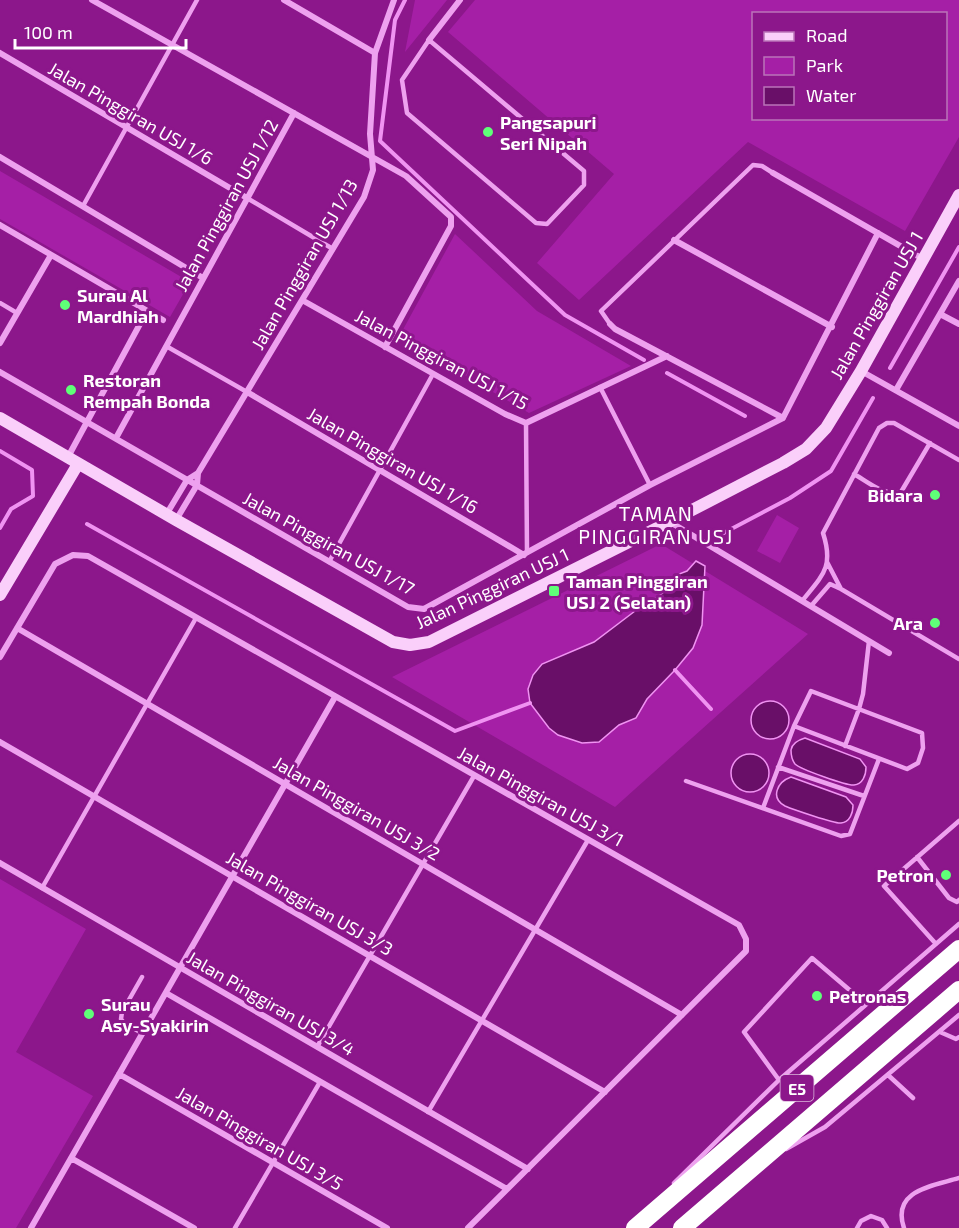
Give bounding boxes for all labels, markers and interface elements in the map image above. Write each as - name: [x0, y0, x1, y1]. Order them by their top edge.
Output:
- scale bar: [15, 12, 186, 50]
- legend: [752, 12, 947, 120]
- text: 100 m: [24, 21, 73, 43]
- text: Road: [806, 24, 847, 46]
- text: Park: [806, 54, 843, 76]
- street label: Jalan Pinggiran USJ 1/6: [45, 57, 217, 169]
- text: Water: [806, 84, 856, 106]
- place label: Pangsapuri Seri Nipah: [500, 111, 597, 154]
- street label: Jalan Pinggiran USJ 1/12: [170, 115, 282, 295]
- marker: Pangsapuri Seri Nipah: [481, 125, 495, 139]
- street label: Jalan Pinggiran USJ 1/13: [246, 175, 362, 353]
- street label: Jalan Pinggiran USJ 1: [825, 227, 927, 383]
- place label: Surau Al Mardhiah: [77, 284, 159, 327]
- marker: Surau Al Mardhiah: [58, 298, 72, 312]
- street label: Jalan Pinggiran USJ 1/15: [352, 304, 532, 414]
- place label: Restoran Rempah Bonda: [83, 369, 210, 412]
- marker: Restoran Rempah Bonda: [64, 383, 78, 397]
- street label: Jalan Pinggiran USJ 1/16: [304, 402, 482, 518]
- place label: Bidara: [868, 484, 923, 506]
- street label: Jalan Pinggiran USJ 1/17: [240, 487, 418, 599]
- marker: Bidara: [928, 488, 942, 502]
- district label: TAMAN PINGGIRAN USJ: [578, 501, 734, 548]
- street label: Jalan Pinggiran USJ 1: [412, 543, 572, 633]
- place label: Taman Pinggiran USJ 2 (Selatan): [566, 570, 708, 613]
- marker: Taman Pinggiran USJ 2 (Selatan): [547, 584, 561, 598]
- place label: Ara: [893, 612, 923, 634]
- marker: Ara: [928, 616, 942, 630]
- street label: Jalan Pinggiran USJ 3/1: [454, 741, 628, 851]
- street label: Jalan Pinggiran USJ 3/2: [270, 751, 444, 865]
- street label: Jalan Pinggiran USJ 3/3: [223, 846, 397, 960]
- place label: Petron: [876, 864, 934, 886]
- marker: Petron: [939, 868, 953, 882]
- street label: Jalan Pinggiran USJ 3/4: [183, 946, 359, 1060]
- place label: Petronas: [829, 985, 906, 1007]
- marker: Petronas: [810, 989, 824, 1003]
- place label: Surau Asy-Syakirin: [101, 993, 209, 1036]
- marker: Surau Asy-Syakirin: [82, 1007, 96, 1021]
- road number: E5: [780, 1075, 814, 1101]
- street label: Jalan Pinggiran USJ 3/5: [173, 1081, 347, 1195]

